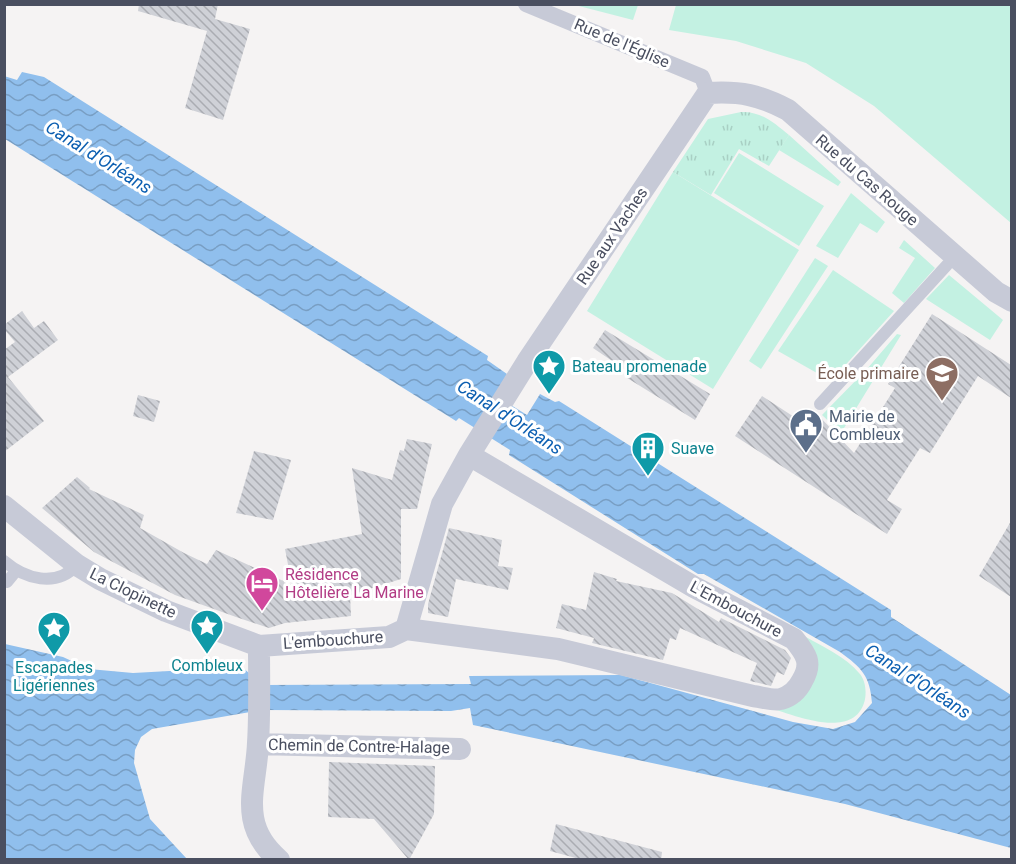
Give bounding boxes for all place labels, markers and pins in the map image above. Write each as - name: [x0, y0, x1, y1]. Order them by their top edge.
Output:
- place icon: Bateau promenade: [531, 348, 567, 395]
- school or university icon: École primaire: [924, 355, 960, 402]
- place label: Bateau promenade: [572, 357, 707, 376]
- place label: École primaire: [818, 364, 919, 383]
- public building icon: Mairie de Combleux: [788, 407, 824, 454]
- place label: Mairie de Combleux: [829, 407, 901, 444]
- building icon: Suave: [630, 430, 666, 477]
- place label: Suave: [671, 439, 714, 458]
- hotel icon: Résidence Hôtelière La Marine: [244, 565, 280, 612]
- place label: Résidence Hôtelière La Marine: [285, 565, 424, 602]
- place icon: Combleux: [189, 608, 225, 655]
- place icon: Escapades Ligériennes: [36, 610, 72, 657]
- place label: Combleux: [171, 656, 243, 675]
- place label: Escapades Ligériennes: [13, 658, 95, 695]

